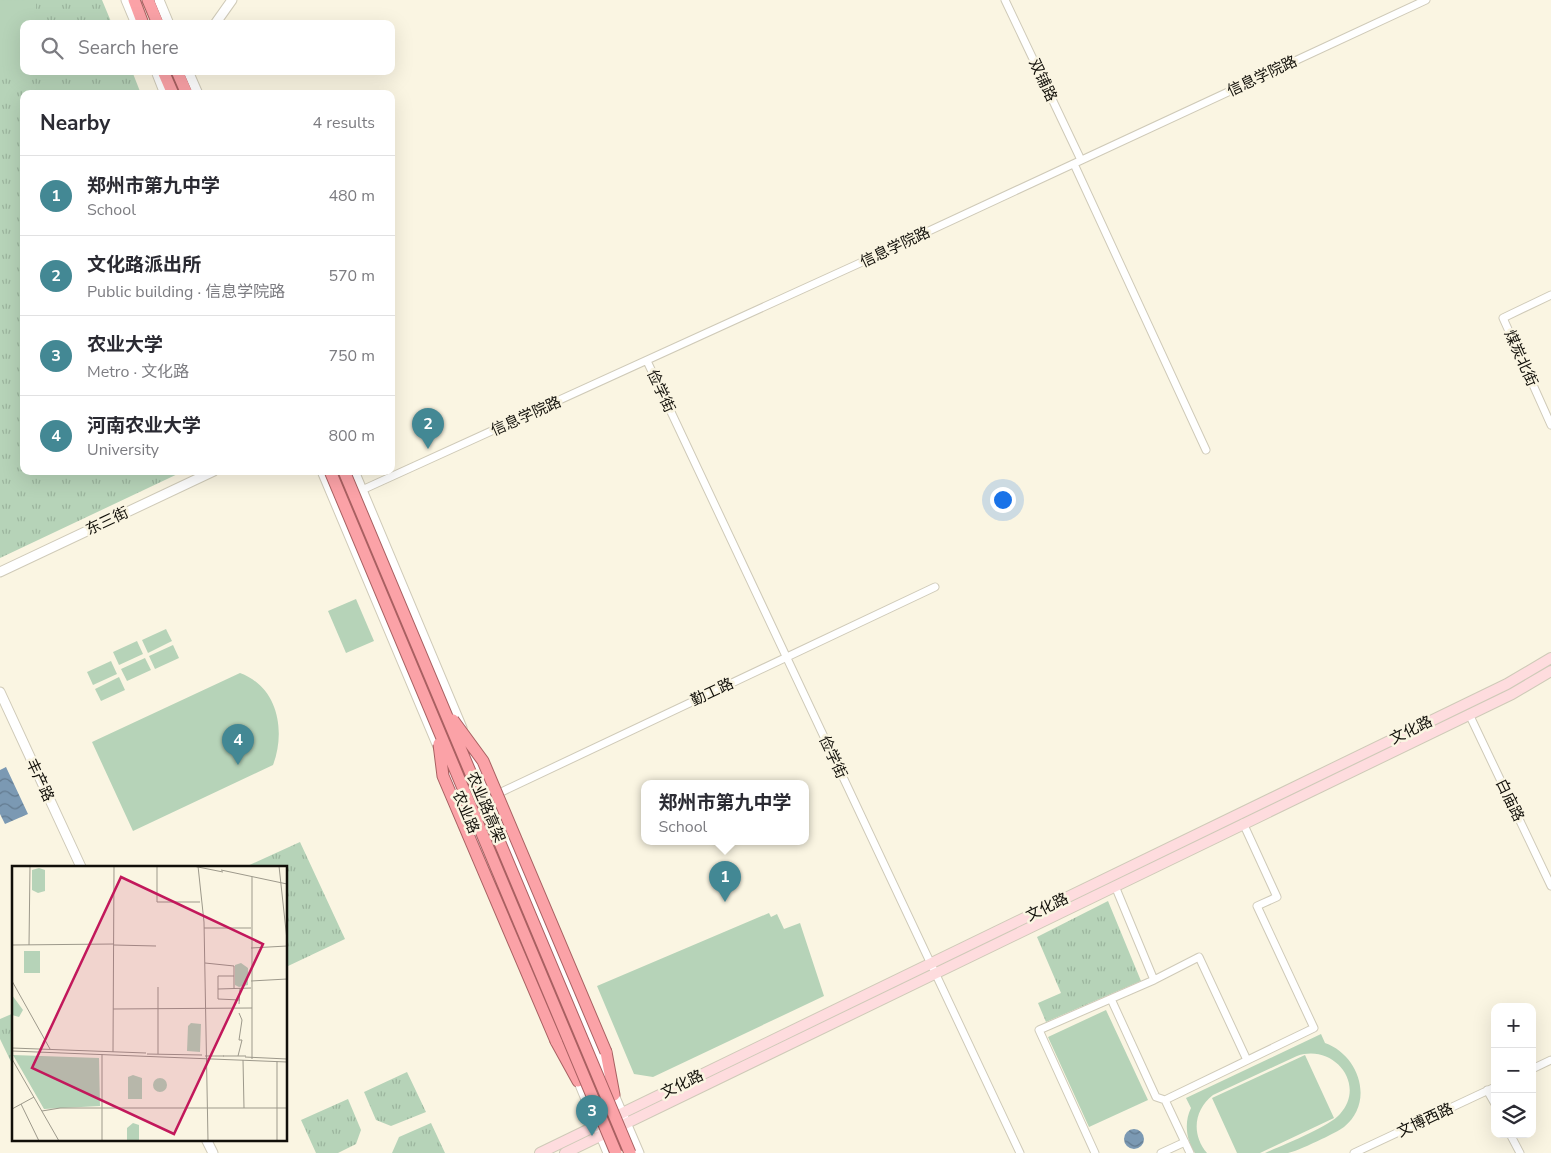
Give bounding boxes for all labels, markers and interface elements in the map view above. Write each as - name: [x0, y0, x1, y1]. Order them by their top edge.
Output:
- search box: [20, 20, 395, 75]
- icon: search: [38, 34, 66, 62]
- text: Search here: [78, 35, 179, 61]
- street label: 信息学院路: [1224, 51, 1300, 101]
- street label: 双铺路: [1024, 55, 1062, 105]
- text: Nearby: [40, 109, 110, 137]
- text: 4 results: [313, 112, 375, 134]
- text: 郑州市第九中学: [87, 173, 220, 199]
- text: 1: [51, 185, 61, 207]
- text: 480 m: [328, 185, 375, 207]
- text: School: [87, 199, 136, 221]
- street label: 信息学院路: [857, 222, 933, 272]
- text: 文化路派出所: [87, 252, 201, 278]
- text: 2: [51, 265, 61, 287]
- text: 570 m: [328, 265, 375, 287]
- text: Public building · 信息学院路: [87, 281, 285, 303]
- street label: 煤炭北街: [1500, 327, 1542, 389]
- text: 农业大学: [87, 332, 163, 358]
- text: 3: [51, 345, 61, 367]
- text: 750 m: [328, 345, 375, 367]
- text: Metro · 文化路: [87, 361, 189, 383]
- street label: 俭学街: [642, 366, 680, 416]
- street label: 信息学院路: [488, 392, 564, 440]
- pin: 2: [412, 408, 444, 449]
- text: 河南农业大学: [87, 413, 201, 439]
- text: 4: [51, 425, 61, 447]
- text: 800 m: [328, 425, 375, 447]
- text: University: [87, 439, 159, 461]
- your location: [990, 487, 1016, 513]
- street label: 东三街: [82, 502, 132, 540]
- street label: 勤工路: [687, 673, 737, 711]
- street label: 文化路: [1386, 711, 1436, 749]
- pin: 4: [222, 724, 254, 765]
- street label: 俭学街: [814, 732, 852, 782]
- street label: 丰产路: [21, 755, 59, 805]
- street label: 农业路高架: [463, 769, 509, 845]
- street label: 白庙路: [1491, 775, 1529, 825]
- popup: [641, 780, 809, 845]
- street label: 农业路: [449, 788, 483, 836]
- text: 郑州市第九中学: [658, 790, 792, 816]
- text: School: [658, 816, 707, 838]
- pin: 1: [709, 861, 741, 902]
- inset map: [12, 866, 288, 1140]
- street label: 文化路: [1022, 888, 1072, 926]
- map controls: [1491, 1003, 1536, 1138]
- button: +: [1491, 1003, 1536, 1048]
- button: −: [1491, 1048, 1536, 1093]
- street label: 文化路: [657, 1065, 707, 1103]
- button: layers: [1491, 1093, 1536, 1138]
- pin: 3: [576, 1095, 608, 1136]
- street label: 文博西路: [1394, 1098, 1456, 1142]

